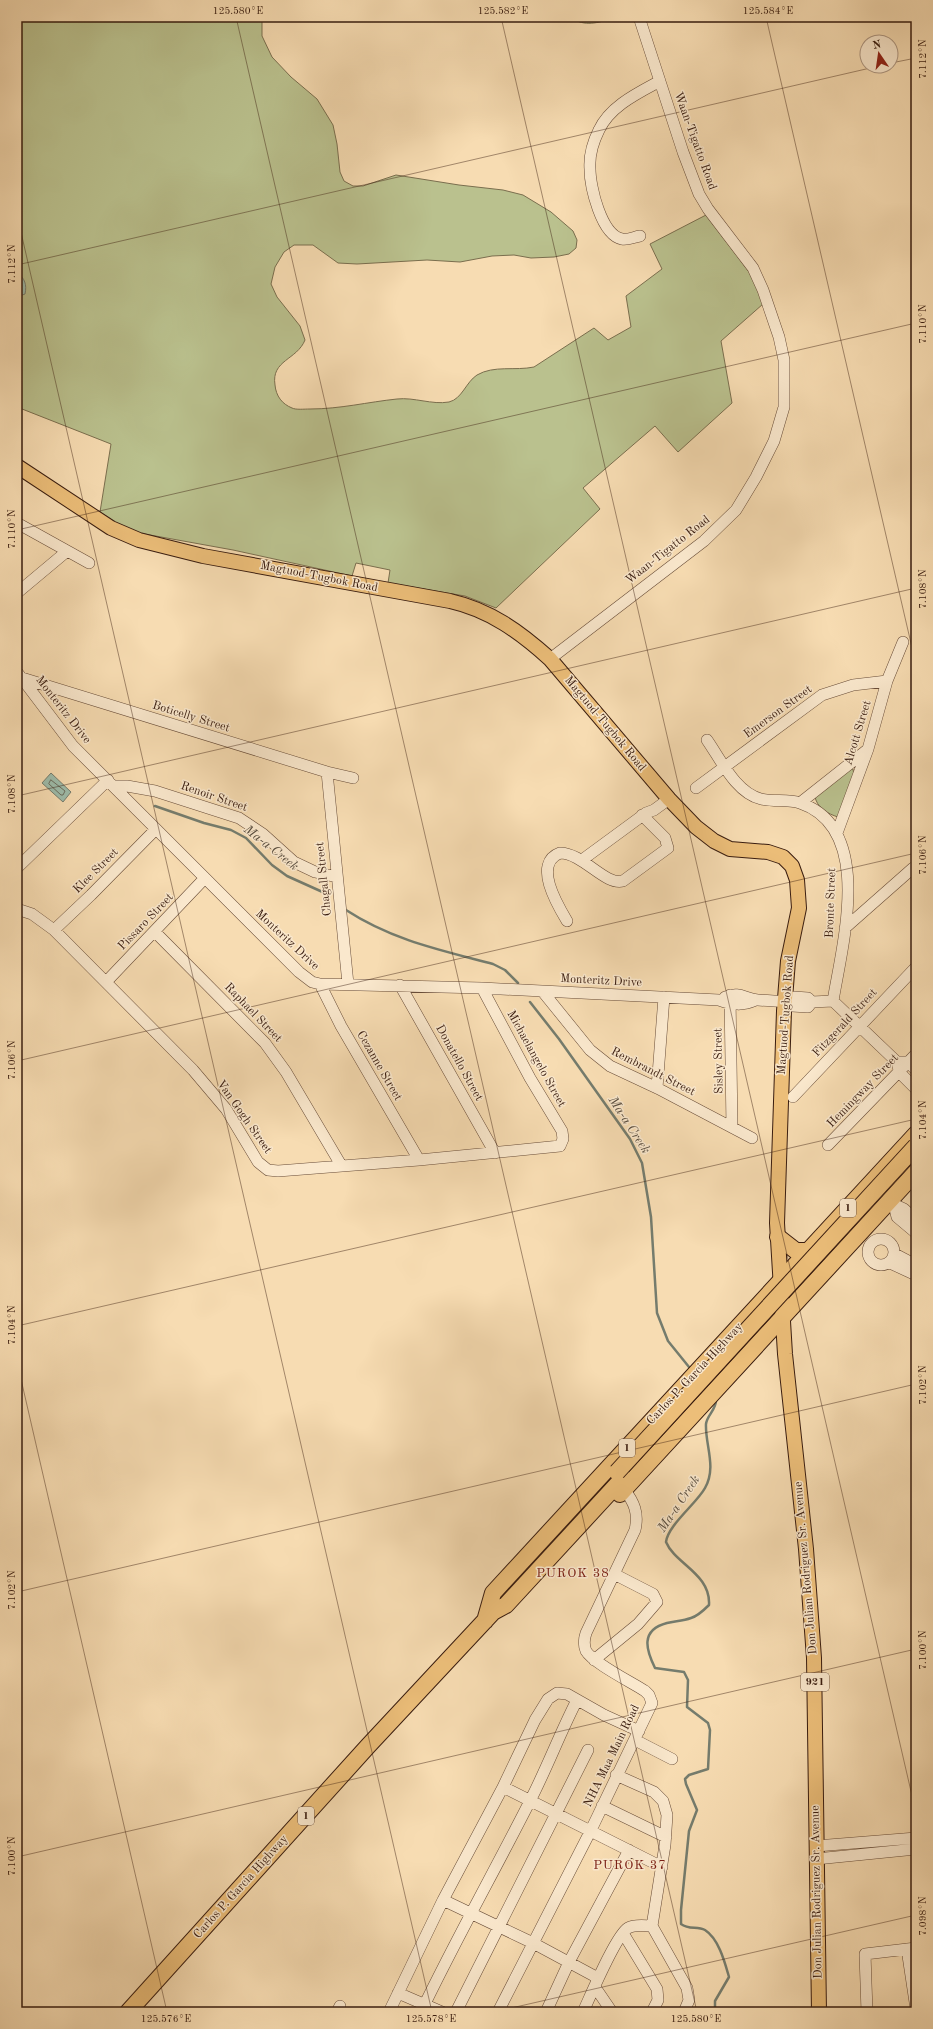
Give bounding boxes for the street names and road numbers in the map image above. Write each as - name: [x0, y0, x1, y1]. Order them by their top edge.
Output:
- street label: Waan-Tigatto Road: [672, 90, 718, 192]
- street label: Waan-Tigatto Road: [624, 513, 712, 587]
- street label: Magtuod-Tugbok Road: [259, 560, 379, 594]
- street label: Monteritz Drive: [33, 674, 93, 746]
- street label: Magtuod-Tugbok Road: [562, 674, 648, 774]
- street label: Emerson Street: [742, 683, 814, 741]
- street label: Alcott Street: [842, 699, 874, 767]
- street label: Boticelly Street: [151, 700, 231, 734]
- street label: Renoir Street: [179, 780, 249, 814]
- street label: Chagall Street: [314, 841, 334, 917]
- street label: Klee Street: [71, 846, 121, 896]
- street label: Bronte Street: [824, 868, 838, 938]
- street label: Pissaro Street: [116, 891, 176, 953]
- street label: Monteritz Drive: [253, 908, 321, 973]
- street label: Magtuod-Tugbok Road: [776, 955, 796, 1075]
- street label: Monteritz Drive: [560, 973, 643, 989]
- street label: Raphael Street: [222, 981, 284, 1045]
- street label: Fitzgerald Street: [810, 987, 880, 1059]
- street label: Michaelangelo Street: [504, 1009, 568, 1109]
- street label: Donatello Street: [433, 1023, 485, 1103]
- street label: Sisley Street: [712, 1028, 726, 1094]
- street label: Cezanne Street: [354, 1029, 404, 1103]
- street label: Rembrandt Street: [609, 1046, 697, 1098]
- street label: Hemingway Street: [825, 1052, 901, 1130]
- street label: Van Gogh Street: [214, 1078, 274, 1156]
- road number: 1: [840, 1199, 856, 1217]
- street label: Carlos P. Garcia Highway: [645, 1320, 746, 1427]
- road number: 1: [619, 1439, 635, 1457]
- street label: Don Julian Rodriguez Sr. Avenue: [792, 1481, 820, 1655]
- road number: 921: [801, 1673, 829, 1691]
- street label: NHA Maa Main Road: [582, 1703, 642, 1809]
- street label: Don Julian Rodriguez Sr. Avenue: [809, 1805, 825, 1979]
- road number: 1: [298, 1807, 314, 1825]
- street label: Carlos P. Garcia Highway: [192, 1833, 291, 1941]

